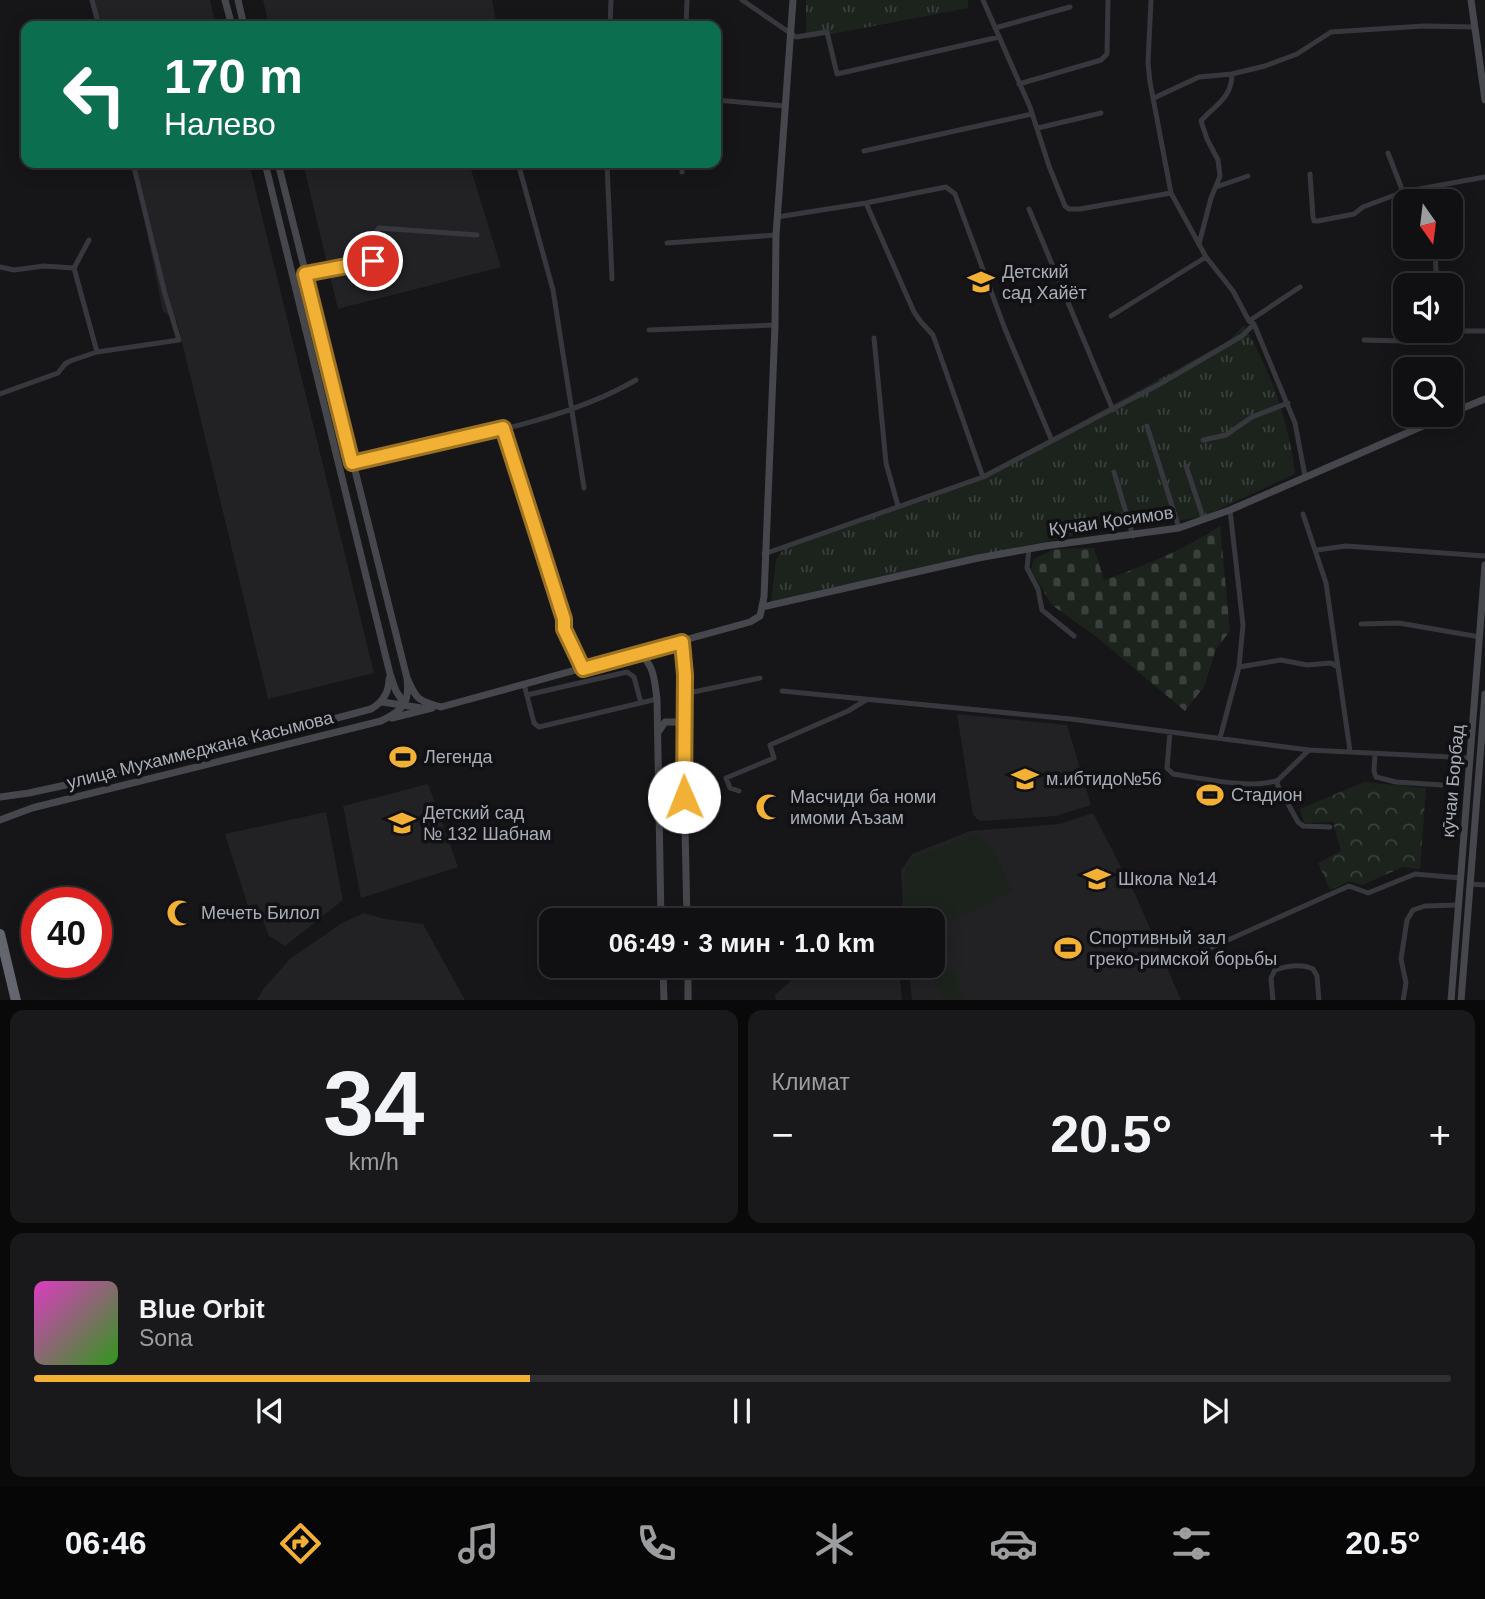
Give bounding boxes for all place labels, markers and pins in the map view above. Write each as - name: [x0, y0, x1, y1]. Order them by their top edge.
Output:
- pin: [343, 231, 403, 291]
- place label: Детский сад Хайёт: [1002, 262, 1087, 303]
- school or university icon: Детский сад Хайёт: [966, 267, 996, 297]
- sports icon: Легенда: [388, 742, 418, 772]
- place label: Легенда: [424, 747, 493, 767]
- school or university icon: м.ибтидо№56: [1010, 764, 1040, 794]
- place label: м.ибтидо№56: [1046, 769, 1162, 789]
- sports icon: Стадион: [1195, 780, 1225, 810]
- place label: Стадион: [1231, 785, 1303, 805]
- place label: Масчиди ба номи имоми Аъзам: [790, 787, 936, 828]
- mosque icon: Масчиди ба номи имоми Аъзам: [754, 792, 784, 822]
- place label: Детский сад № 132 Шабнам: [423, 803, 552, 844]
- school or university icon: Детский сад № 132 Шабнам: [387, 808, 417, 838]
- school or university icon: Школа №14: [1082, 864, 1112, 894]
- place label: Школа №14: [1118, 869, 1217, 889]
- mosque icon: Мечеть Билол: [165, 898, 195, 928]
- place label: Мечеть Билол: [201, 903, 320, 923]
- place label: Спортивный зал греко-римской борьбы: [1089, 928, 1277, 969]
- sports icon: Спортивный зал греко-римской борьбы: [1053, 933, 1083, 963]

